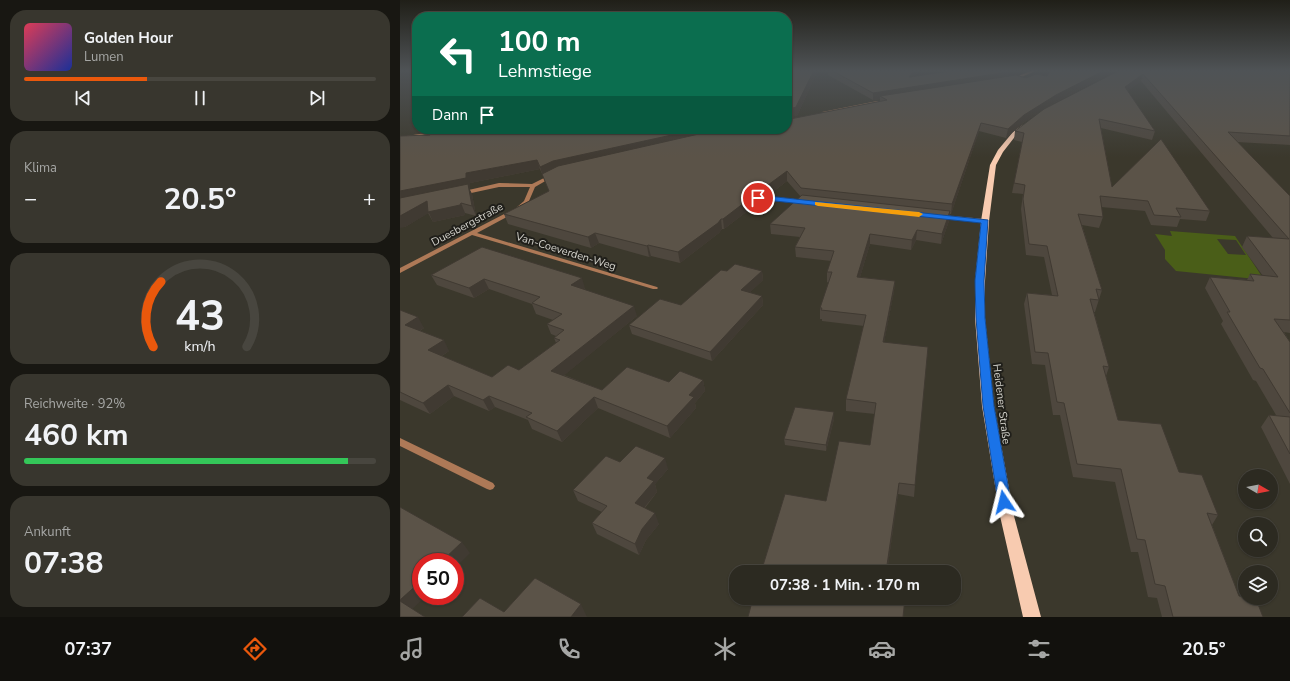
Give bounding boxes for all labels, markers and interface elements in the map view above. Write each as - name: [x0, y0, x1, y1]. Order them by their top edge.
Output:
- text: 100 m: [498, 23, 581, 61]
- text: Golden Hour: [84, 28, 173, 48]
- icon: left: [432, 28, 484, 80]
- text: Lumen: [84, 48, 124, 66]
- text: Lehmstiege: [498, 59, 592, 83]
- icon: previous: [72, 87, 94, 109]
- icon: pause: [189, 87, 211, 109]
- icon: next: [306, 87, 328, 109]
- icon: arrive: [476, 104, 498, 126]
- text: Dann: [432, 105, 468, 125]
- text: Klima: [24, 159, 57, 177]
- text: 20.5°: [164, 179, 236, 220]
- pin: [741, 181, 775, 215]
- text: −: [24, 184, 37, 214]
- text: +: [363, 184, 376, 214]
- icon: arrive: [747, 187, 769, 209]
- street label: Duesbergstraße: [429, 199, 506, 250]
- street label: Van-Coeverden-Weg: [513, 229, 618, 274]
- text: 43: [175, 287, 225, 344]
- text: km/h: [184, 336, 216, 355]
- street label: Heidener Straße: [989, 363, 1014, 445]
- text: Reichweite · 92%: [24, 395, 125, 413]
- text: 460 km: [24, 415, 129, 456]
- north arrow: [1238, 469, 1278, 509]
- map controls: [1238, 469, 1278, 605]
- position arrow: [983, 481, 1025, 523]
- button: search: [1238, 517, 1278, 557]
- text: Ankunft: [24, 523, 71, 541]
- text: 07:38: [24, 543, 103, 584]
- speed limit sign: 50: [412, 553, 464, 605]
- button: layers: [1238, 565, 1278, 605]
- text: 07:38 · 1 Min. · 170 m: [770, 575, 920, 595]
- icon: directions: [241, 635, 269, 663]
- icon: music: [398, 635, 426, 663]
- icon: phone: [555, 635, 583, 663]
- icon: climate: [711, 635, 739, 663]
- icon: car: [868, 635, 896, 663]
- icon: filters: [1025, 635, 1053, 663]
- text: 07:37: [64, 637, 112, 661]
- text: 20.5°: [1182, 637, 1226, 661]

